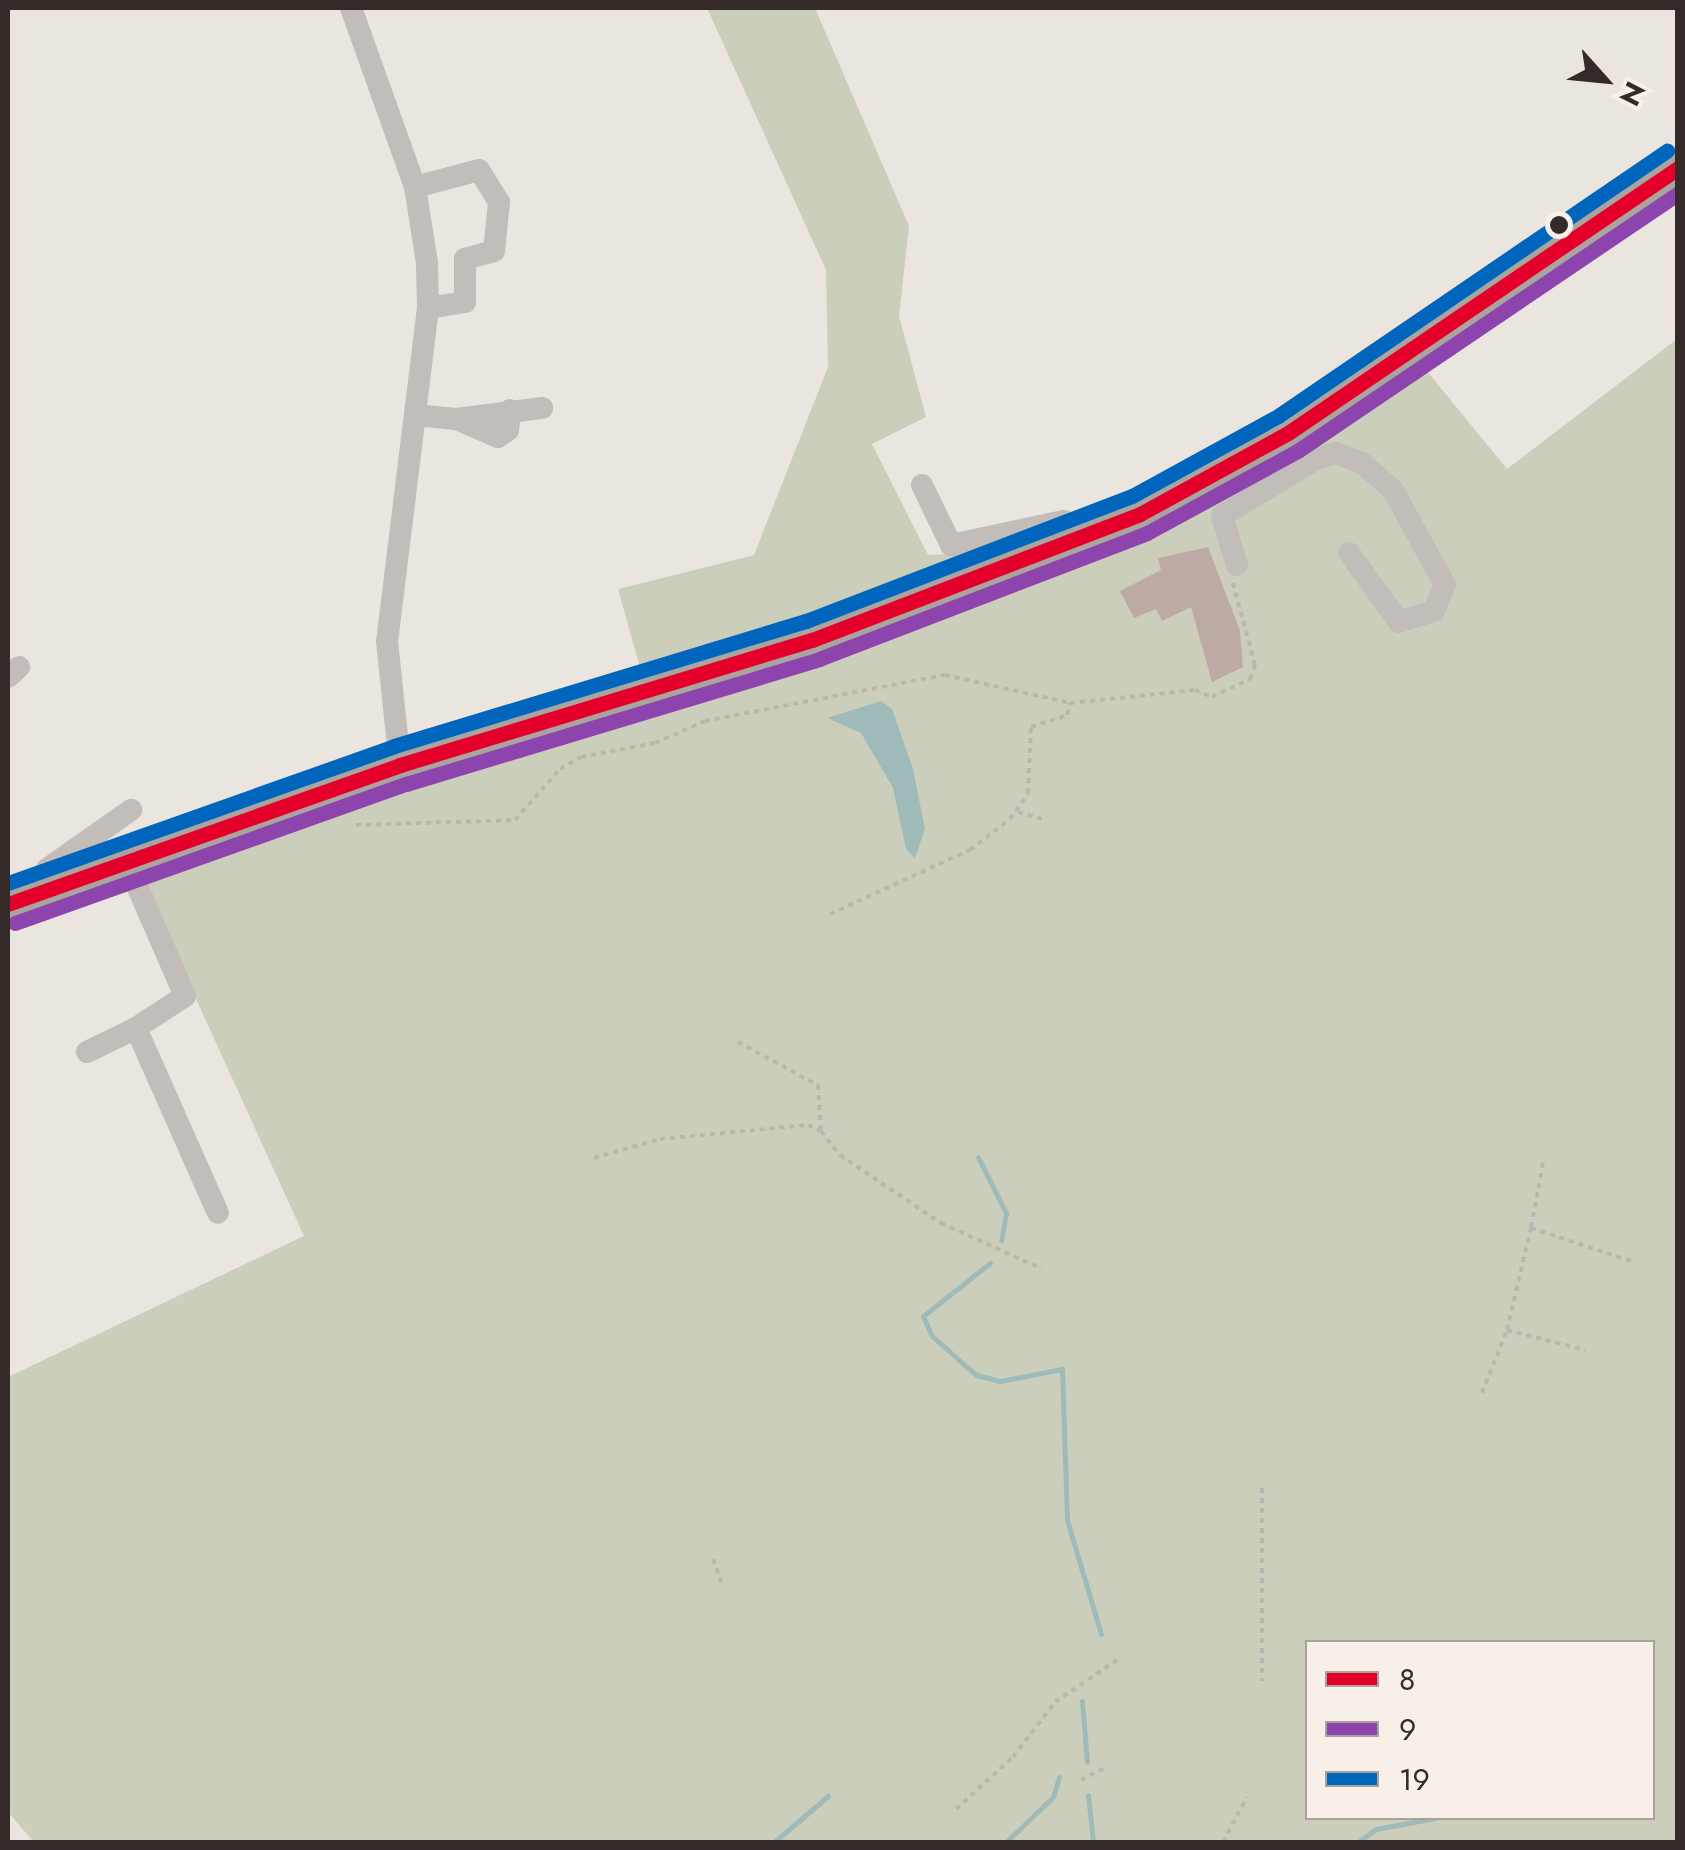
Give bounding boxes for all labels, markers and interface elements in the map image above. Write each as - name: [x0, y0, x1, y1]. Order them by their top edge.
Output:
- north arrow: [1555, 30, 1655, 130]
- text: N: [1609, 75, 1655, 113]
- unlabelled marker: [1549, 215, 1569, 235]
- legend: [1305, 1640, 1655, 1820]
- text: 8: [1399, 1658, 1415, 1701]
- text: 9: [1399, 1708, 1416, 1751]
- text: 19: [1399, 1758, 1430, 1801]

